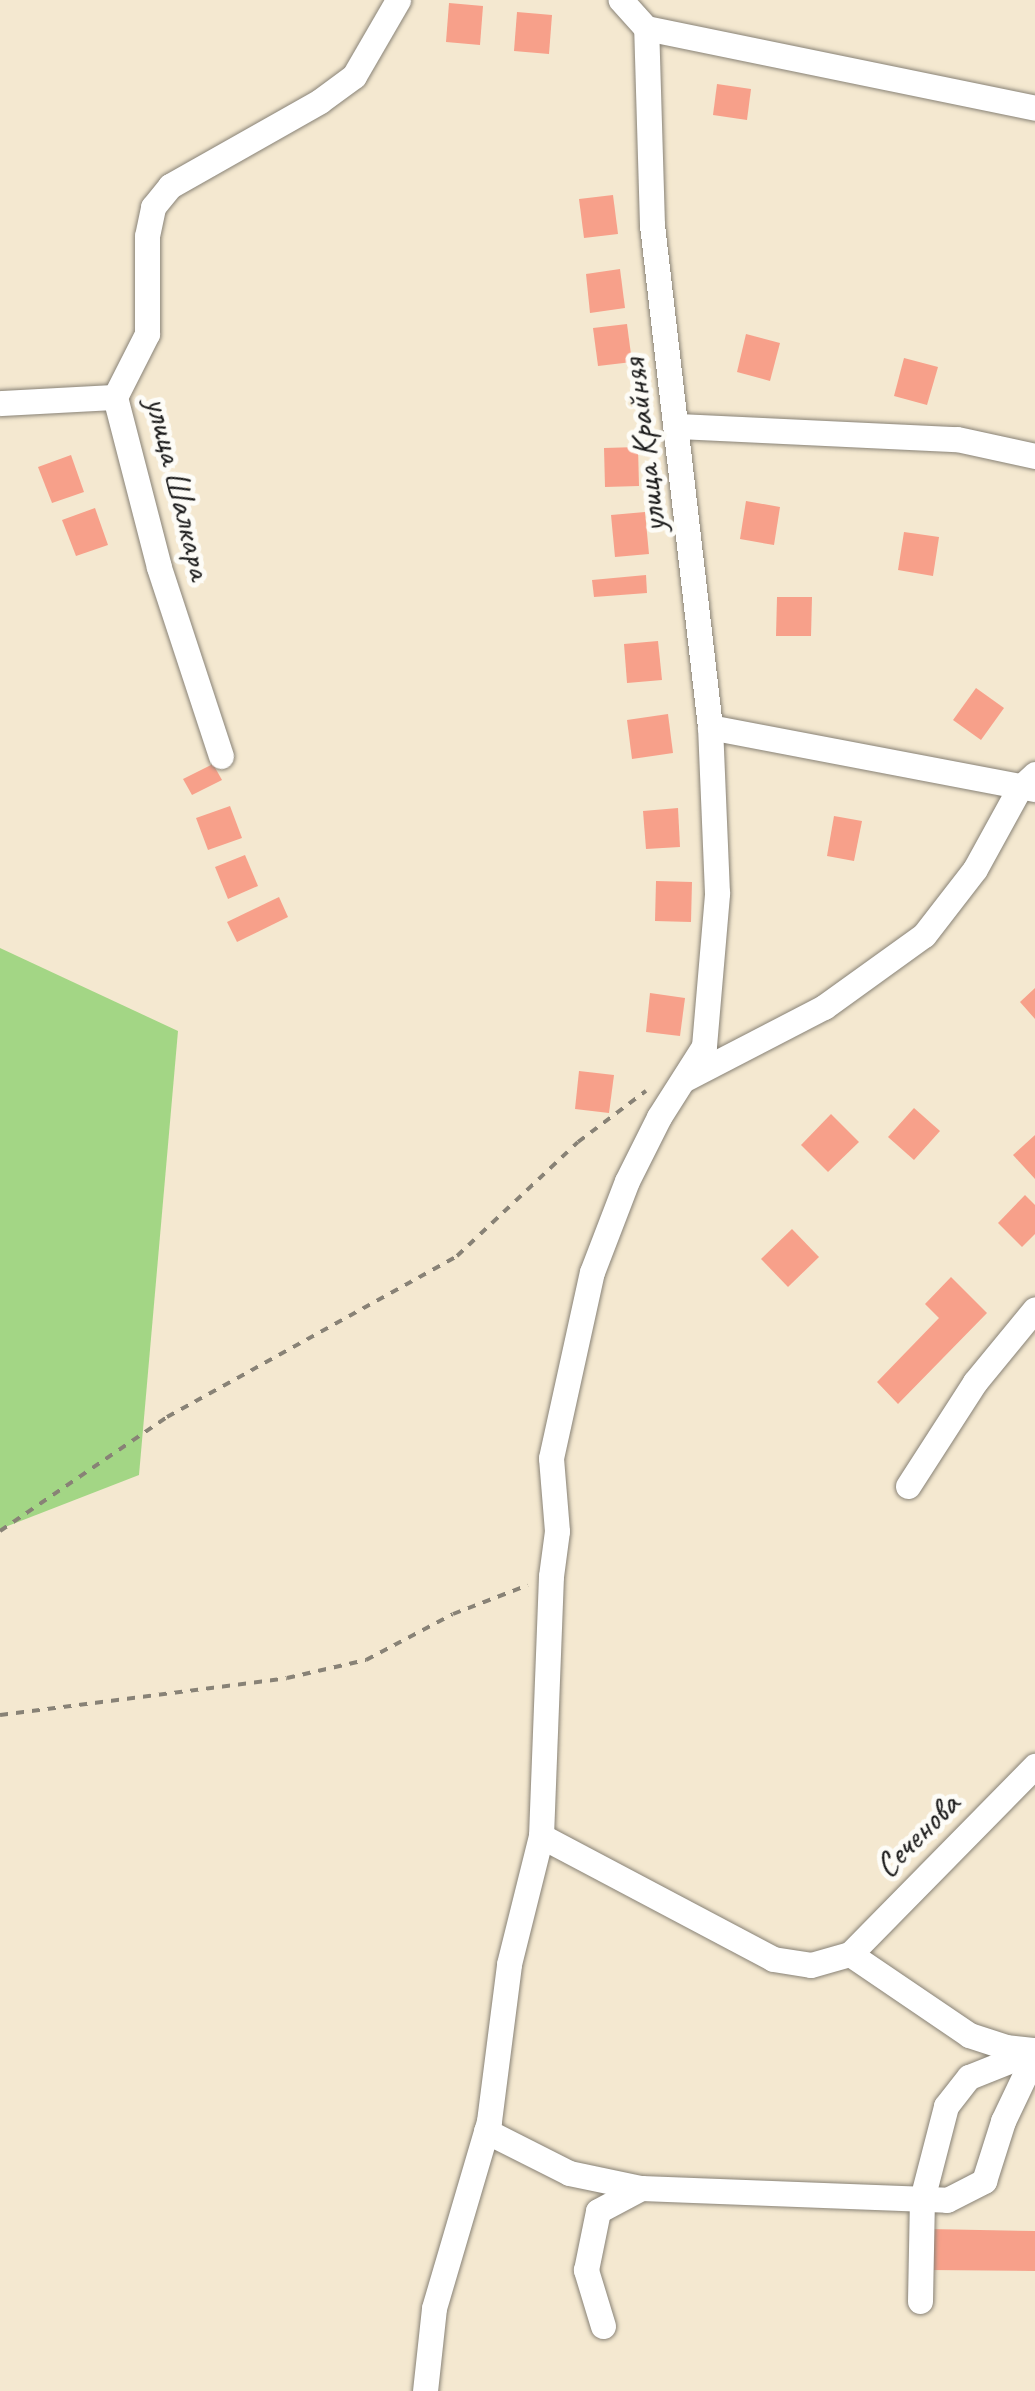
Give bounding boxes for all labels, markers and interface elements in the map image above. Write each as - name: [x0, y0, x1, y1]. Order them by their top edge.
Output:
- street label: улица Крайняя: [613, 357, 675, 535]
- street label: улица Шалкара: [136, 392, 222, 584]
- street label: Сеченова: [866, 1784, 968, 1886]

